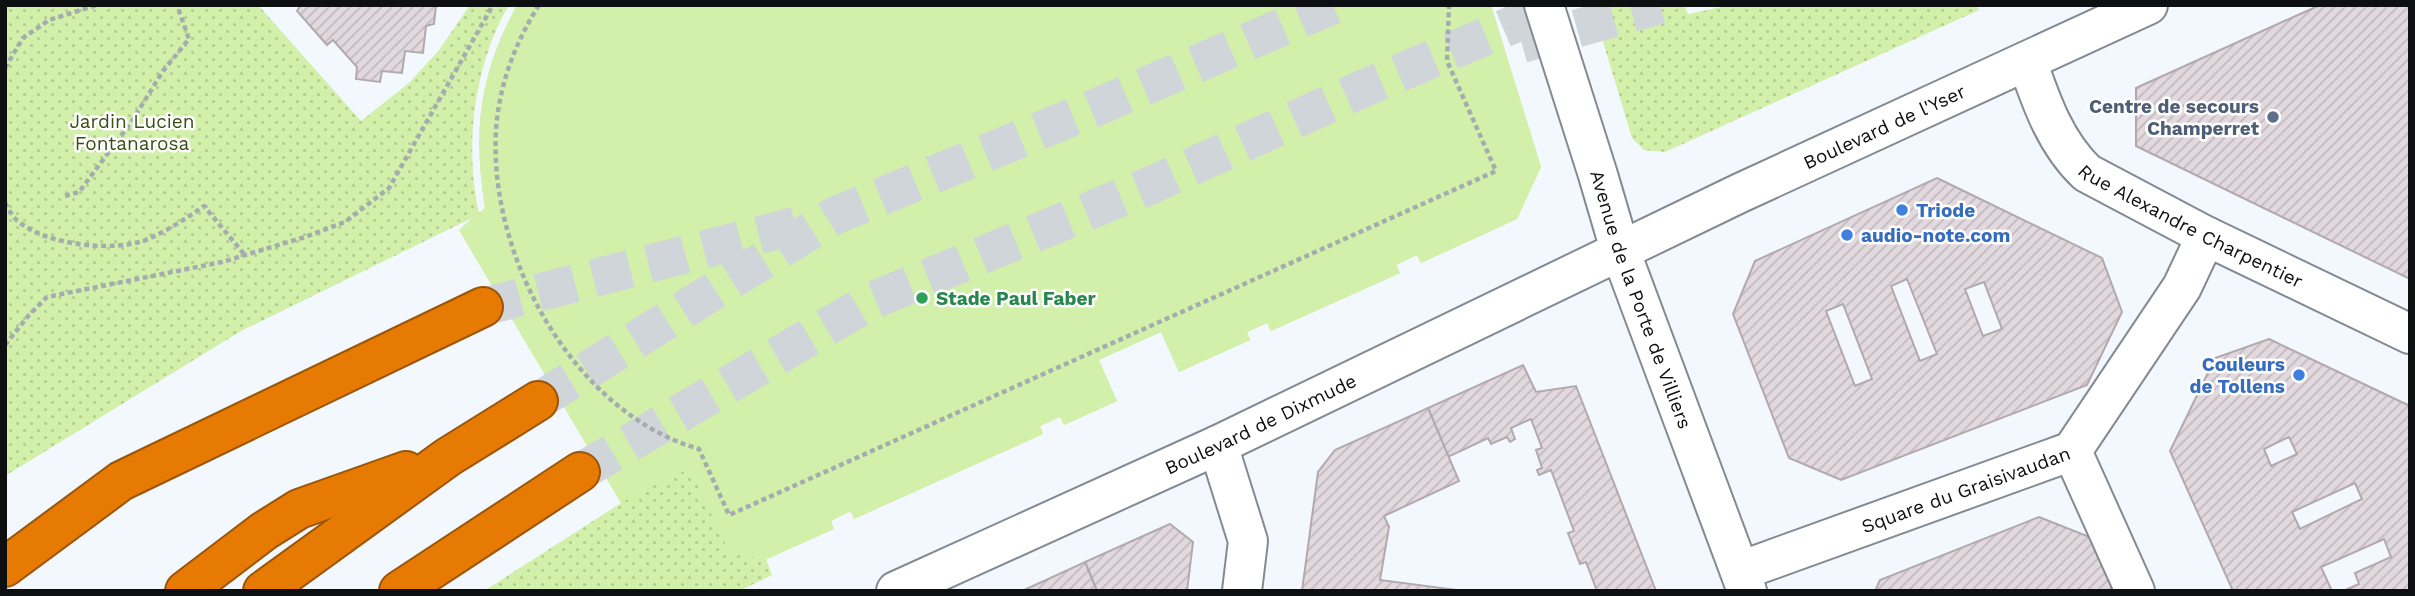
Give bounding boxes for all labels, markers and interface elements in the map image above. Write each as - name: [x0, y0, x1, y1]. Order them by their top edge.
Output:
- street label: Boulevard de l'Yser: [1800, 80, 1969, 174]
- place label: Centre de secours Champerret: [2089, 95, 2260, 140]
- marker: Centre de secours Champerret: [2265, 109, 2281, 125]
- park label: Jardin Lucien Fontanarosa: [69, 110, 195, 155]
- street label: Rue Alexandre Charpentier: [2073, 160, 2307, 293]
- street label: Avenue de la Porte de Villiers: [1585, 168, 1696, 432]
- place label: Triode: [1916, 199, 1975, 222]
- marker: Triode: [1894, 202, 1910, 218]
- place label: audio-note.com: [1861, 224, 2010, 247]
- marker: audio-note.com: [1839, 227, 1855, 243]
- place label: Stade Paul Faber: [936, 287, 1097, 310]
- marker: Stade Paul Faber: [914, 290, 930, 306]
- place label: Couleurs de Tollens: [2190, 353, 2285, 398]
- marker: Couleurs de Tollens: [2291, 367, 2307, 383]
- street label: Boulevard de Dixmude: [1161, 369, 1360, 480]
- street label: Square du Graisivaudan: [1858, 442, 2073, 538]

